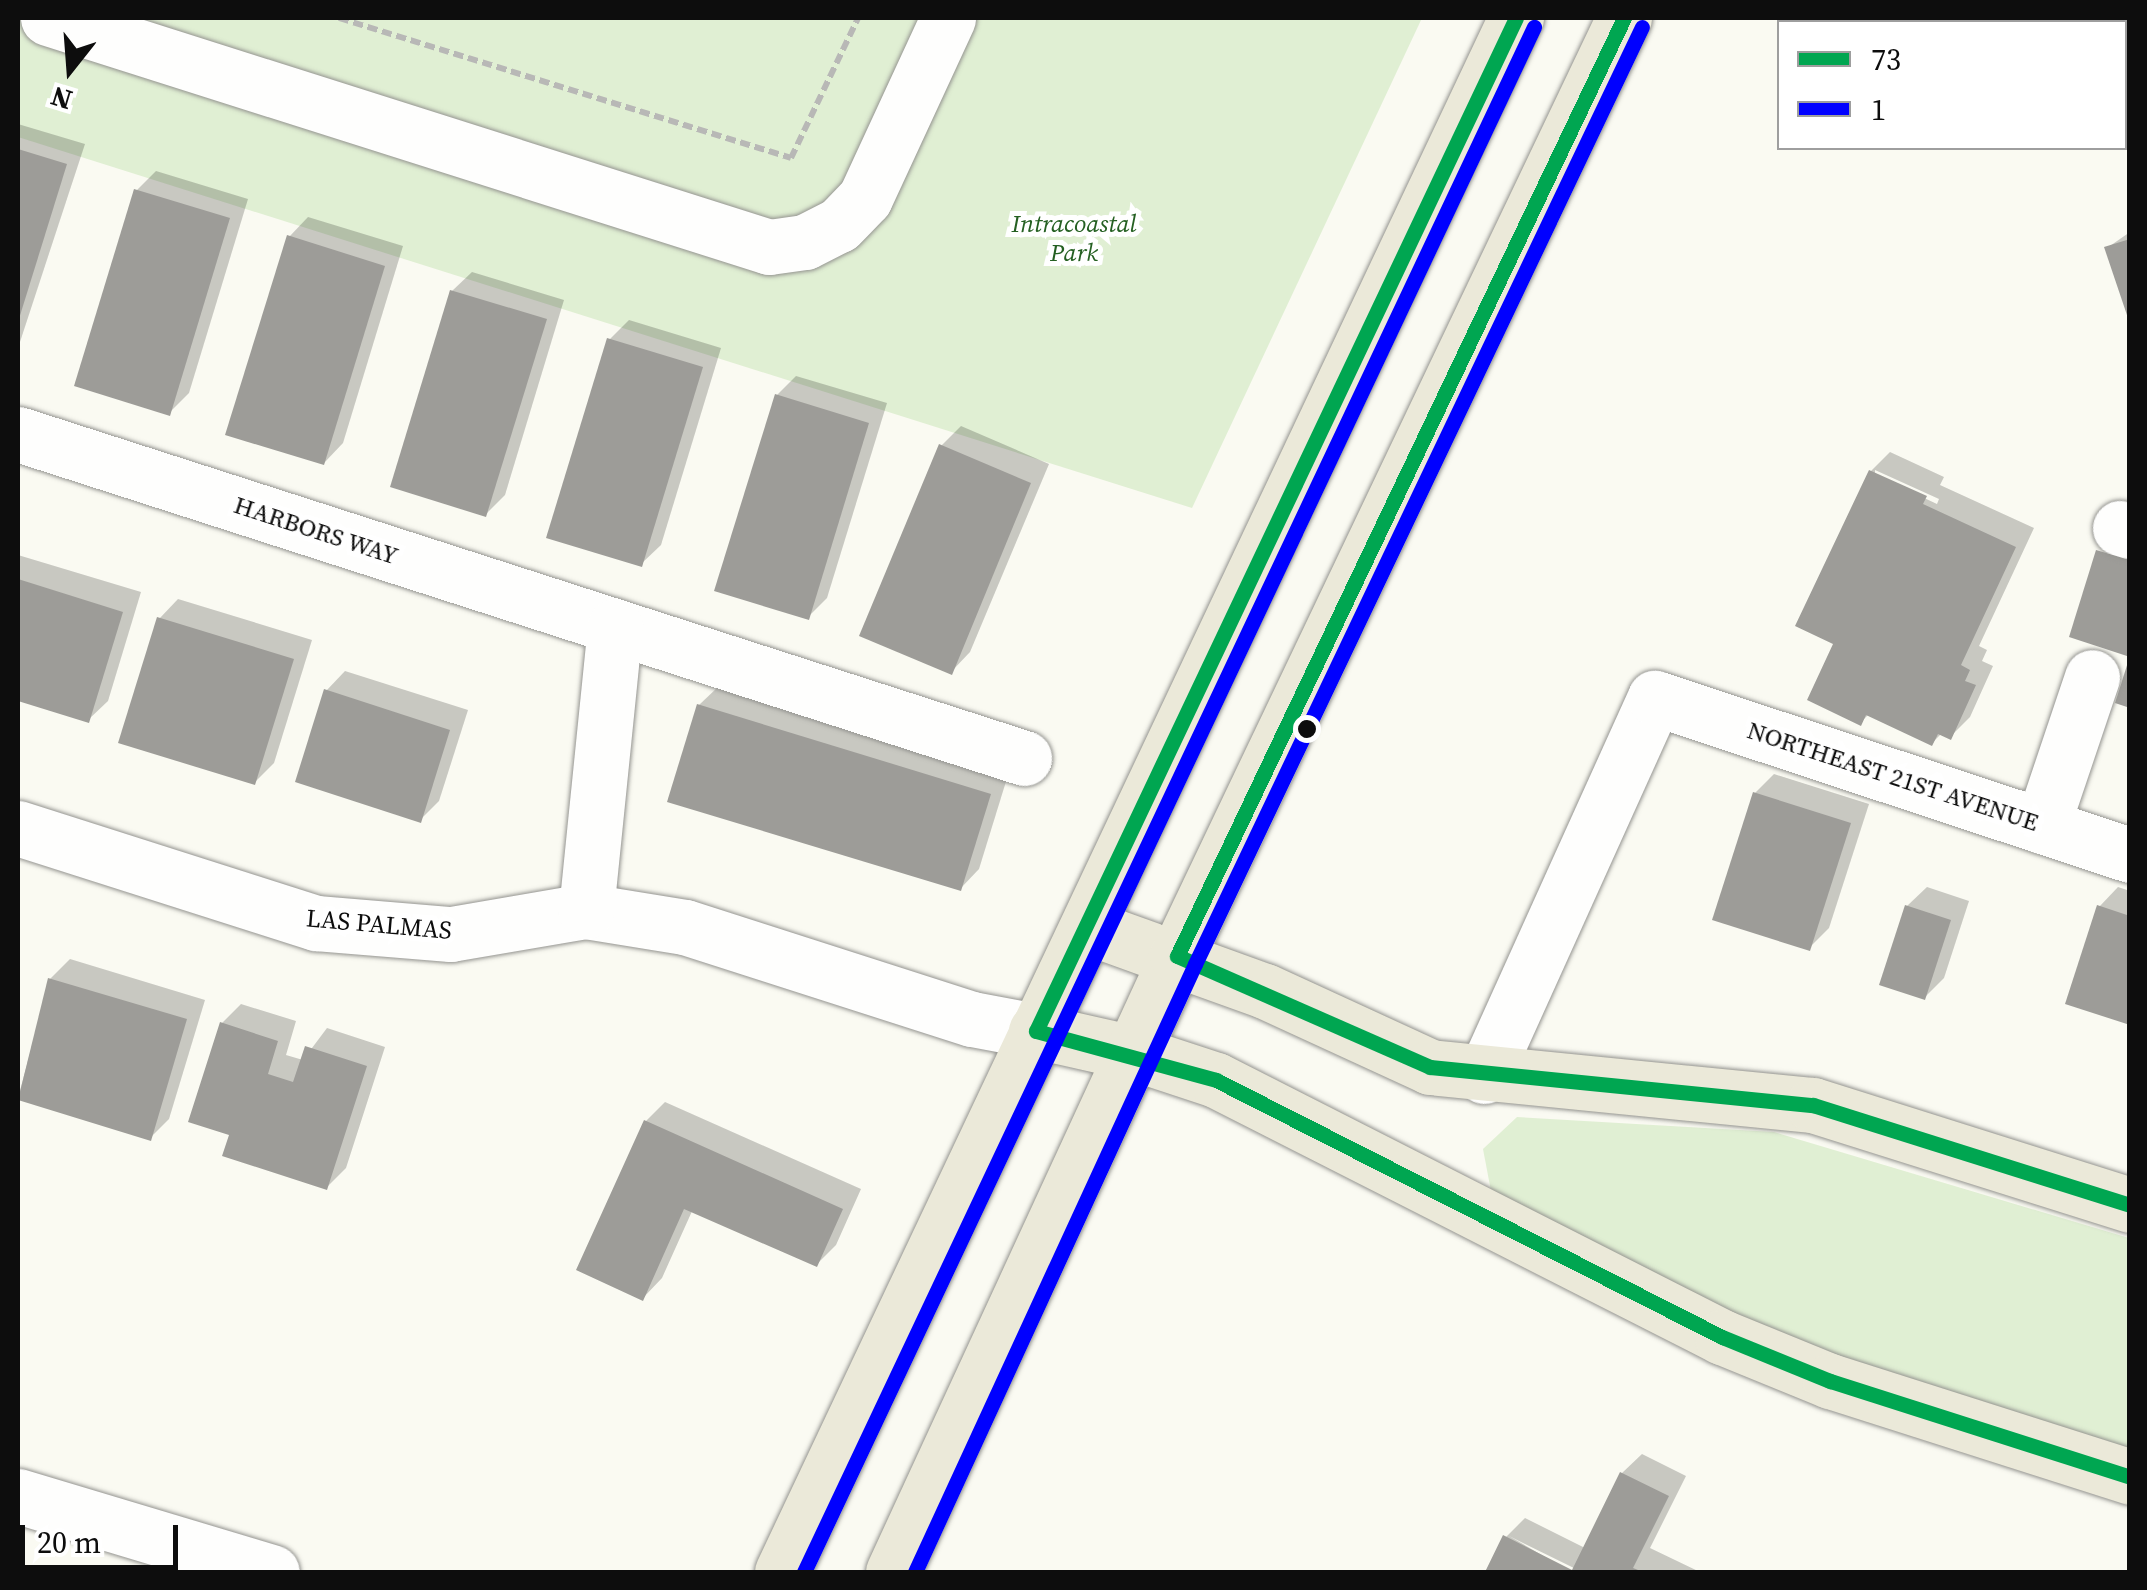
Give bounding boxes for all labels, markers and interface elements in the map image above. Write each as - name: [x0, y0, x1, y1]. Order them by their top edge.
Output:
- north arrow: [20, 20, 120, 120]
- legend: [1777, 20, 2127, 150]
- text: 73: [1871, 39, 1901, 80]
- text: N: [46, 78, 77, 120]
- text: 1: [1871, 89, 1886, 130]
- park label: Intracoastal Park: [1012, 209, 1136, 268]
- street label: HARBORS WAY: [230, 489, 402, 571]
- street label: NORTHEAST 21ST AVENUE: [1743, 715, 2043, 837]
- unlabelled marker: [1297, 719, 1317, 739]
- street label: LAS PALMAS: [305, 903, 453, 945]
- scale bar: [25, 1505, 182, 1567]
- text: 20 m: [37, 1522, 101, 1563]

